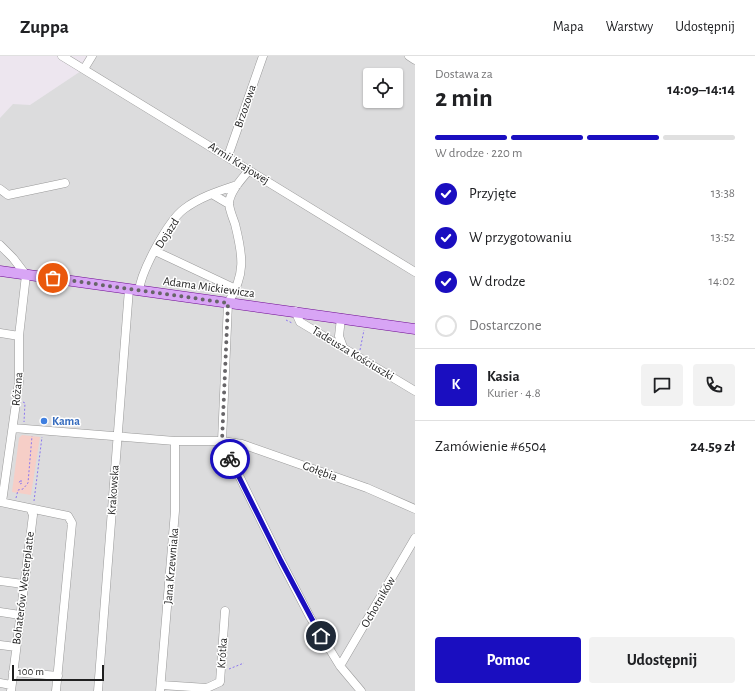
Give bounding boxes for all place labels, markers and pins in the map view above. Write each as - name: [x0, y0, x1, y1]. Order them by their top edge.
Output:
- pin: [36, 261, 70, 295]
- place label: Kama: [52, 415, 80, 427]
- marker: Kama: [39, 416, 49, 426]
- pin: [304, 619, 338, 653]

